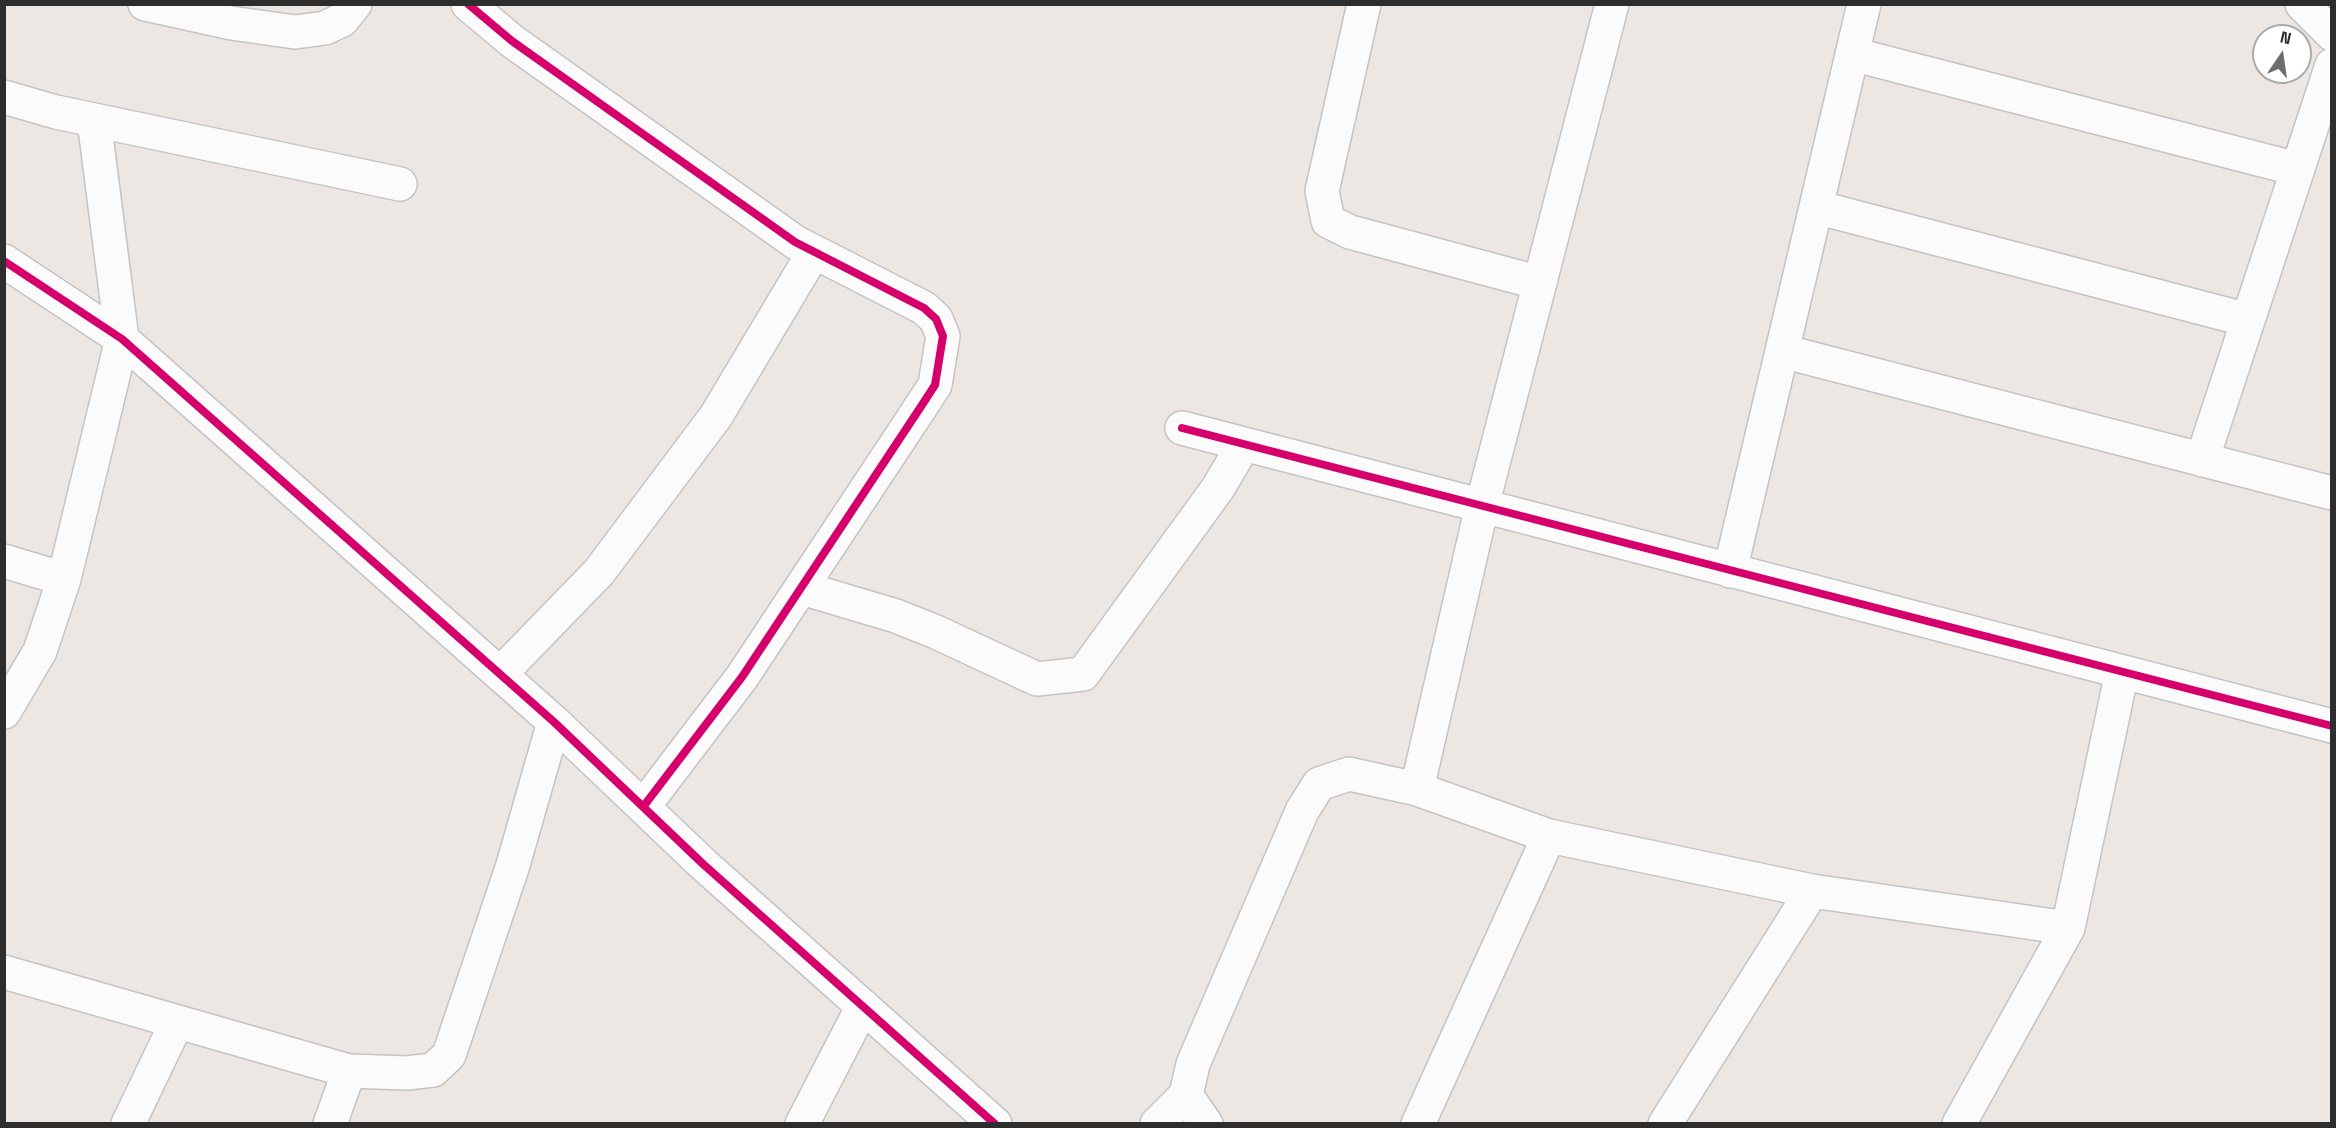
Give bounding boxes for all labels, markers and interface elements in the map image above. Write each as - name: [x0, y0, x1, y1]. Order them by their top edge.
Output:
- north arrow: [2252, 24, 2312, 84]
- text: N: [2278, 26, 2293, 49]

